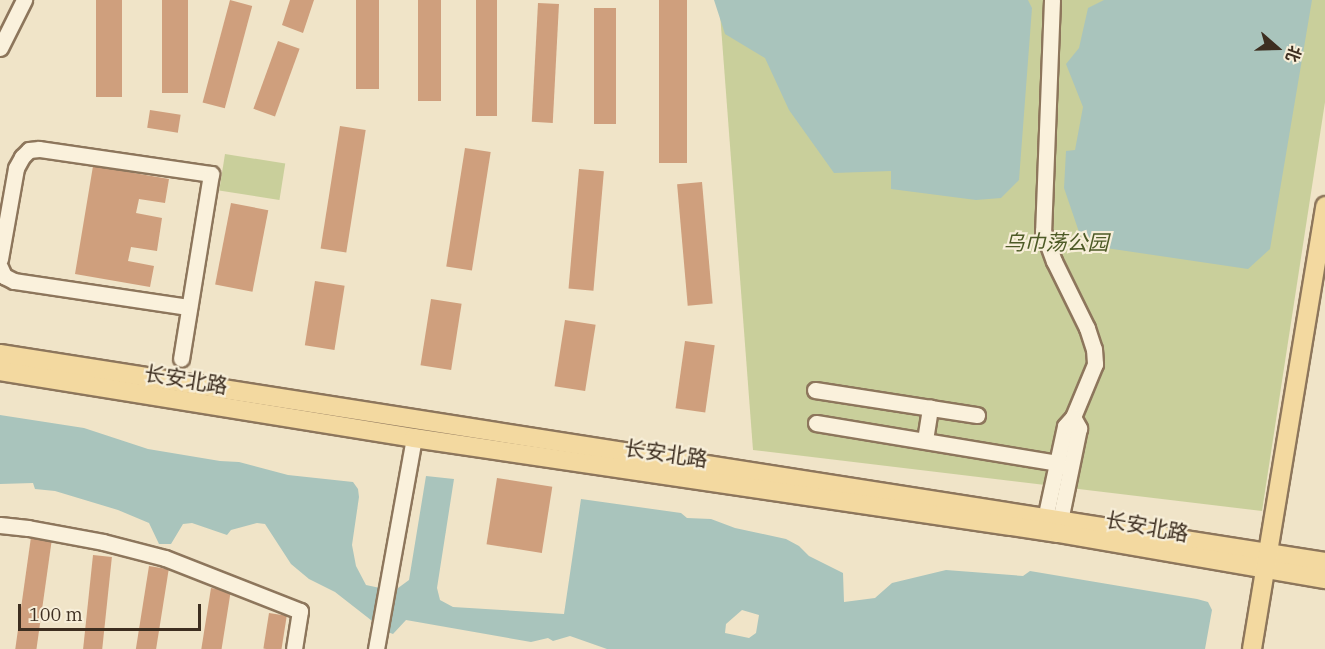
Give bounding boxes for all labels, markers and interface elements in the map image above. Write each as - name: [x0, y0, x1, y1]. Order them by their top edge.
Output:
- north arrow: [1247, 18, 1307, 78]
- text: 北: [1282, 43, 1306, 65]
- park label: 乌巾荡公园: [1004, 229, 1108, 255]
- street label: 长安北路: [143, 360, 229, 398]
- street label: 长安北路: [623, 435, 709, 471]
- street label: 长安北路: [1103, 506, 1191, 546]
- scale bar: [21, 592, 204, 630]
- text: 100 m: [29, 603, 83, 626]

